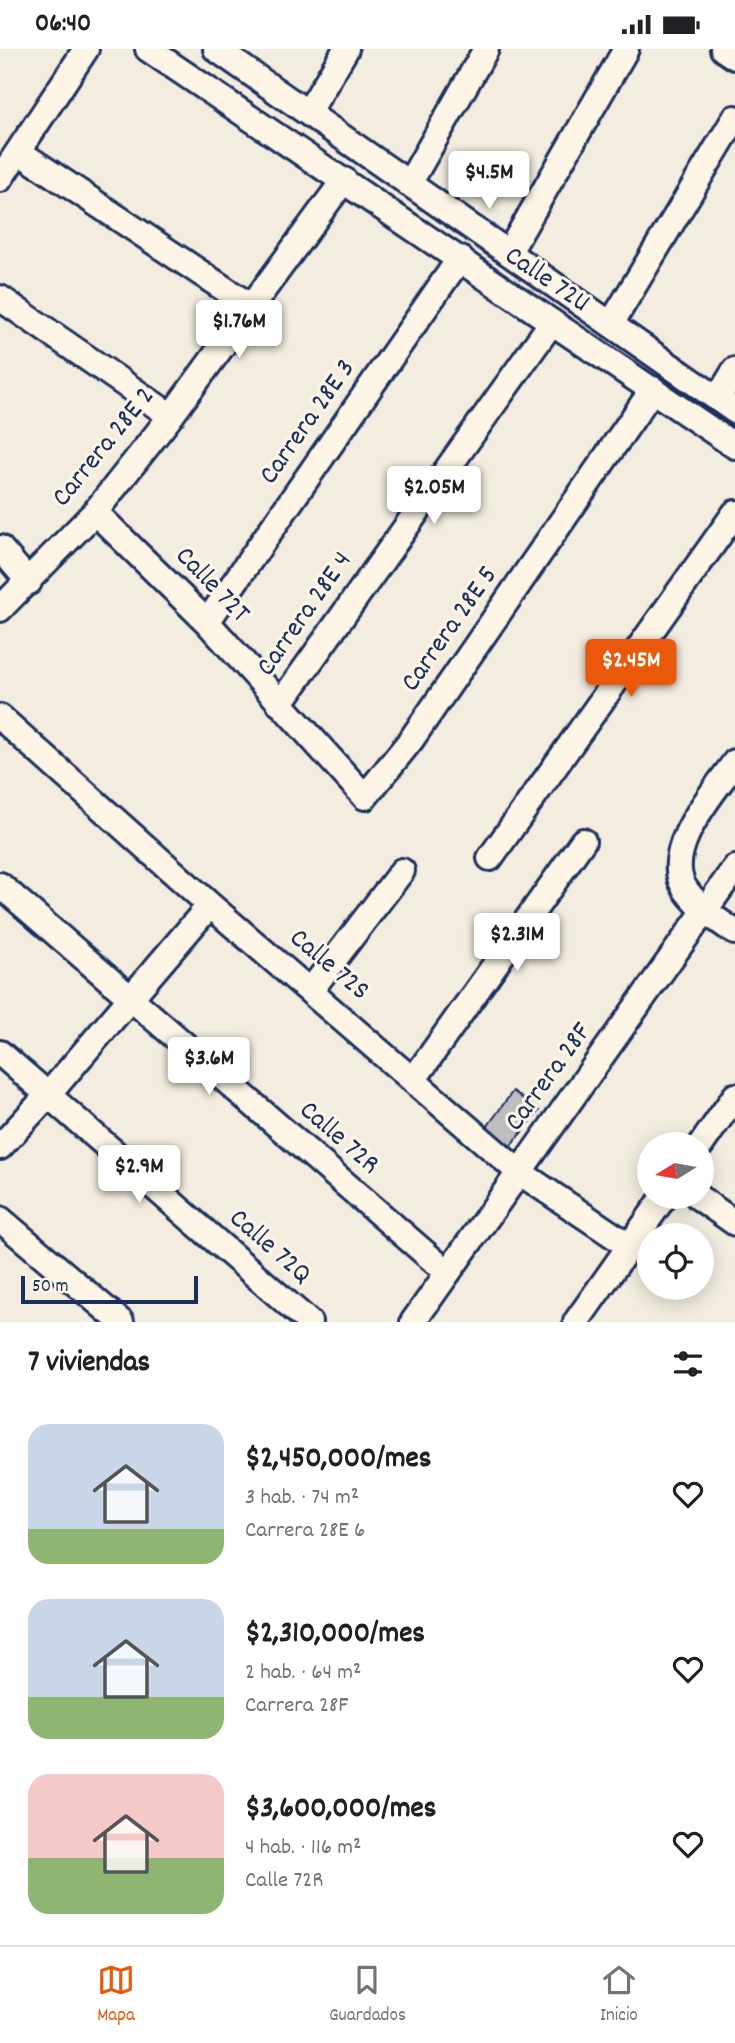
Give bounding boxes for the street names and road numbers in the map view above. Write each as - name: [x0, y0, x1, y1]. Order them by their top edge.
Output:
- street label: Calle 72U: [495, 238, 597, 324]
- street label: Carrera 28E 3: [251, 352, 367, 494]
- street label: Carrera 28E 2: [44, 379, 166, 517]
- street label: Calle 72T: [164, 539, 258, 633]
- street label: Carrera 28E 4: [248, 544, 364, 686]
- street label: Carrera 28E 5: [393, 559, 509, 701]
- street label: Calle 72S: [279, 920, 377, 1012]
- street label: Carrera 28F: [497, 1015, 603, 1141]
- street label: Calle 72R: [289, 1093, 387, 1185]
- street label: Calle 72Q: [219, 1201, 319, 1295]

